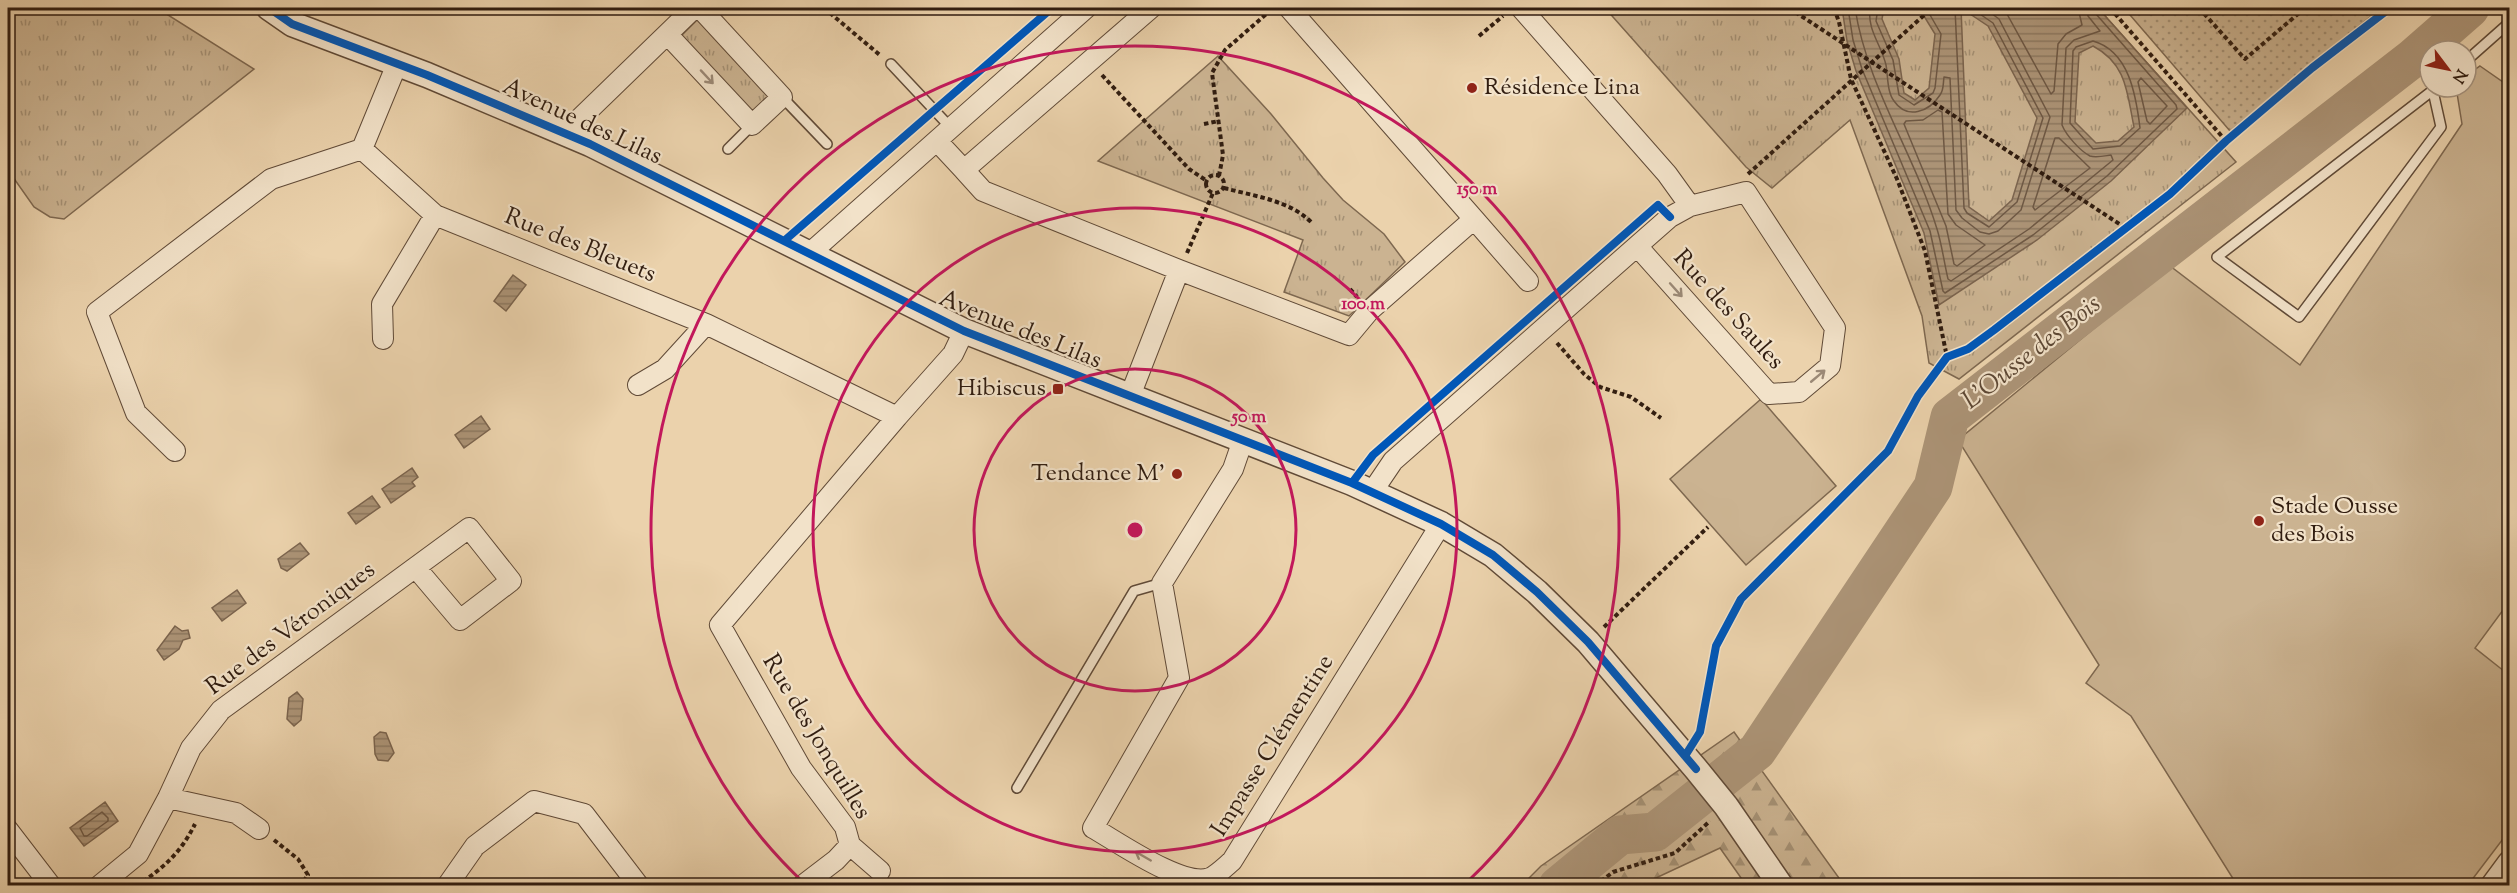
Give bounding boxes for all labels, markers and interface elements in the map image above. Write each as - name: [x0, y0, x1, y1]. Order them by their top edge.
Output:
- north arrow: [2418, 39, 2478, 99]
- text: N: [2445, 64, 2472, 87]
- one-way arrow: [700, 69, 714, 84]
- street label: Avenue des Lilas: [496, 70, 668, 174]
- place label: Résidence Lina: [1484, 71, 1640, 105]
- marker: Résidence Lina: [1465, 81, 1479, 95]
- text: 150 m: [1457, 177, 1497, 203]
- street label: Rue des Bleuets: [499, 200, 661, 292]
- street label: Rue des Saules: [1665, 242, 1791, 378]
- street label: Avenue des Lilas: [934, 282, 1106, 378]
- one-way arrow: [1669, 282, 1683, 297]
- water label: L'Ousse des Bois: [1955, 287, 2109, 419]
- text: 100 m: [1341, 292, 1385, 318]
- one-way arrow: [1810, 369, 1826, 382]
- place label: Hibiscus: [957, 372, 1046, 406]
- marker: Hibiscus: [1051, 382, 1065, 396]
- text: 50 m: [1230, 405, 1266, 431]
- place label: Tendance M': [1031, 457, 1165, 491]
- marker: Tendance M': [1170, 467, 1184, 481]
- place label: Stade Ousse des Bois: [2271, 490, 2398, 552]
- marker: Stade Ousse des Bois: [2252, 514, 2266, 528]
- centre of rings: [1125, 520, 1145, 540]
- street label: Rue des Véroniques: [199, 554, 383, 704]
- street label: Rue des Jonquilles: [753, 648, 879, 826]
- street label: Impasse Clémentine: [1203, 648, 1343, 844]
- one-way arrow: [1134, 850, 1151, 862]

